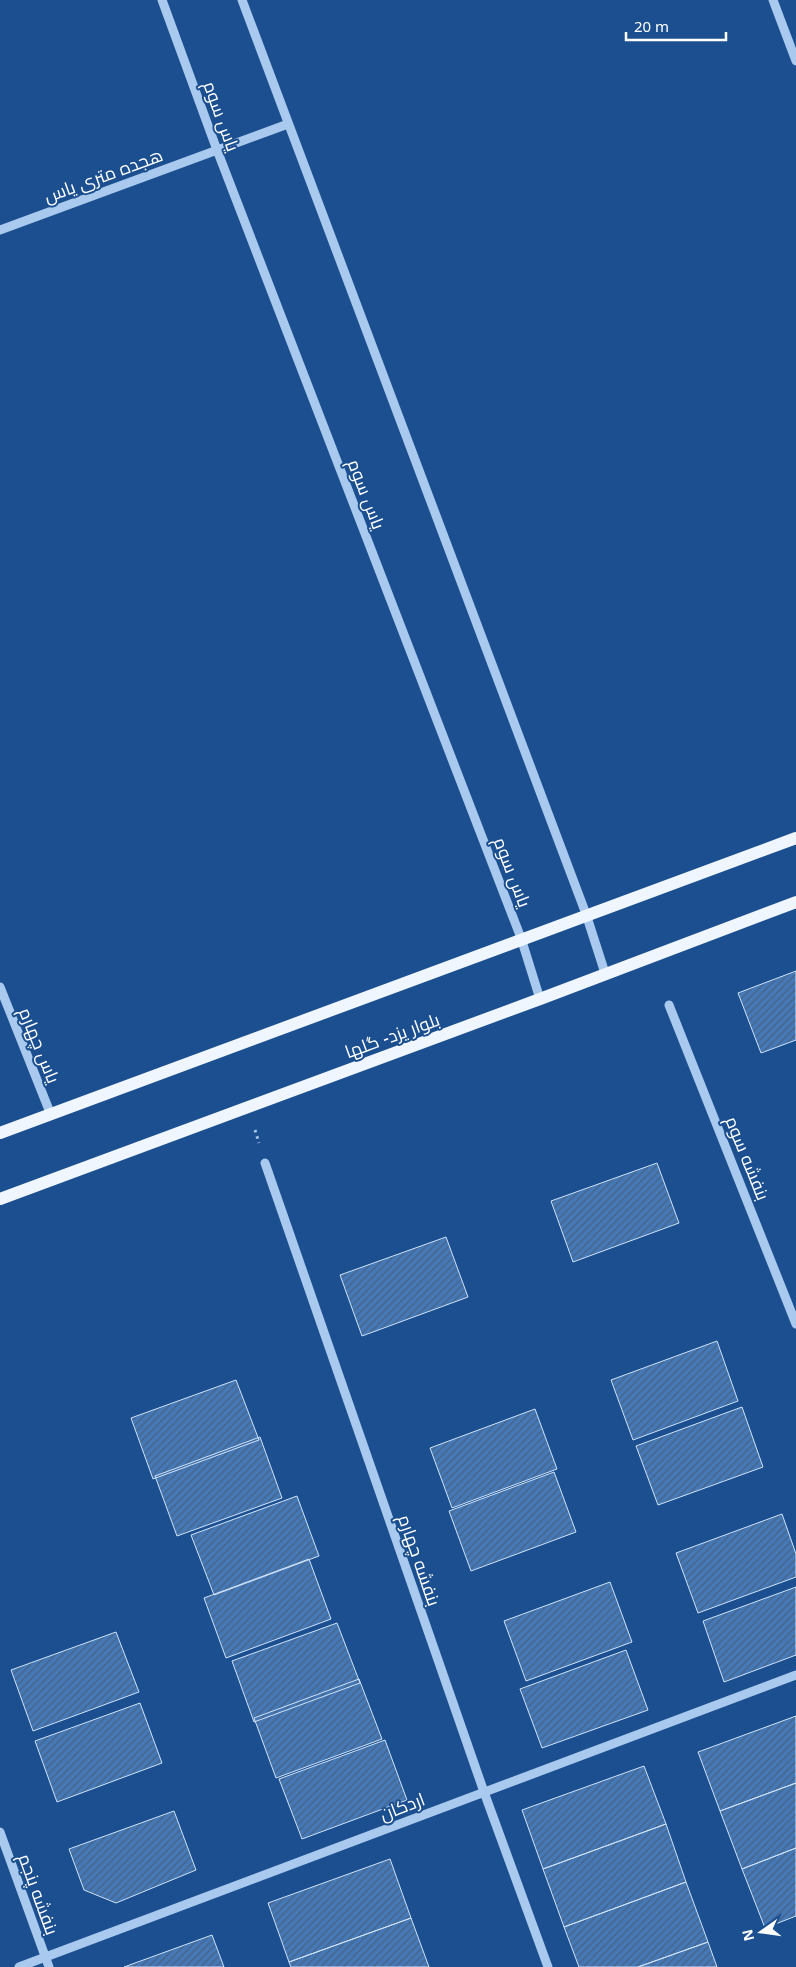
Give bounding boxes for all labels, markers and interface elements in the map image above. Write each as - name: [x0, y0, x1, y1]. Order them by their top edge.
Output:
- scale bar: [626, 10, 726, 42]
- text: 20 m: [634, 16, 669, 36]
- street label: یاس سوم: [197, 78, 246, 155]
- street label: هجده متری یاس: [40, 142, 166, 208]
- street label: یاس سوم: [342, 456, 391, 533]
- street label: یاس سوم: [488, 834, 537, 911]
- street label: یاس چهارم: [13, 1004, 66, 1087]
- street label: بلوار یزد- گلها: [341, 1007, 443, 1063]
- street label: بنفشه سوم: [719, 1112, 776, 1204]
- street label: بنفشه چهارم: [392, 1511, 447, 1609]
- street label: اردکان: [376, 1786, 428, 1826]
- street label: بنفشه پنجم: [12, 1850, 65, 1938]
- north arrow: [736, 1907, 786, 1957]
- text: N: [737, 1927, 758, 1943]

